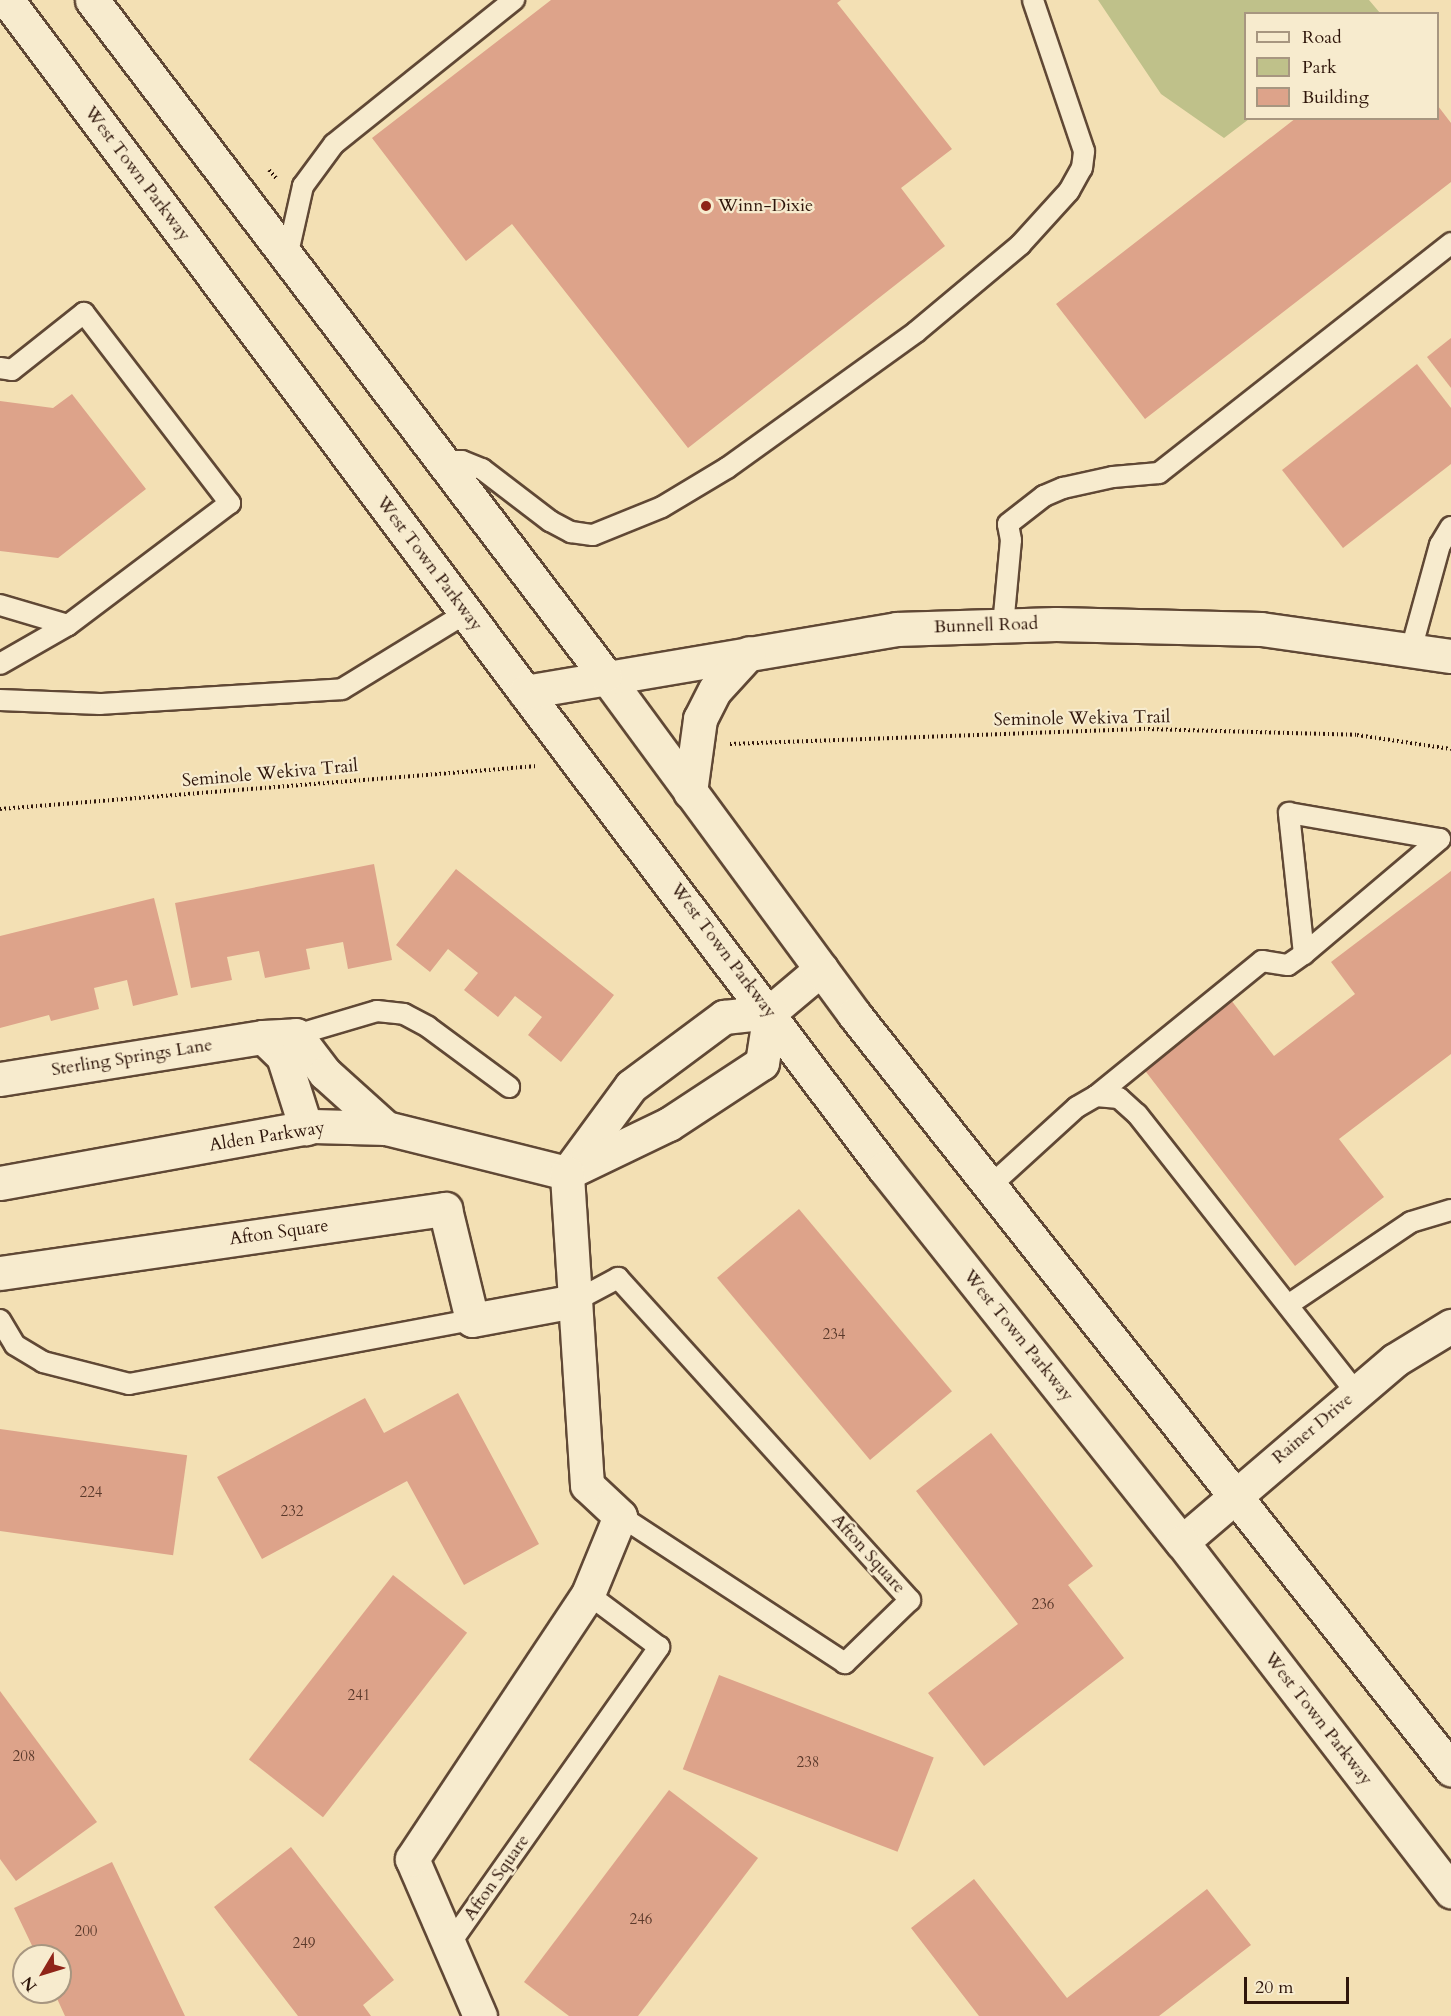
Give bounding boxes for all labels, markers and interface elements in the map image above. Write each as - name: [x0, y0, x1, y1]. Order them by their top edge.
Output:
- legend: [1244, 12, 1439, 120]
- text: Road: [1302, 25, 1342, 50]
- text: Park: [1302, 55, 1337, 80]
- text: Building: [1302, 85, 1369, 110]
- street label: West Town Parkway: [79, 102, 195, 246]
- place label: Winn-Dixie: [718, 195, 813, 217]
- marker: Winn-Dixie: [699, 199, 713, 213]
- street label: West Town Parkway: [371, 492, 487, 636]
- street label: Bunnell Road: [934, 613, 1038, 639]
- street label: Seminole Wekiva Trail: [993, 707, 1171, 731]
- street label: Seminole Wekiva Trail: [181, 756, 359, 792]
- street label: West Town Parkway: [665, 879, 781, 1023]
- street label: Sterling Springs Lane: [50, 1035, 214, 1081]
- street label: Alden Parkway: [208, 1117, 326, 1157]
- street label: Afton Square: [228, 1215, 330, 1251]
- street label: West Town Parkway: [958, 1266, 1078, 1406]
- house number: 234: [822, 1326, 846, 1344]
- street label: Rainer Drive: [1268, 1389, 1358, 1469]
- house number: 224: [79, 1484, 103, 1502]
- house number: 232: [280, 1503, 304, 1521]
- street label: Afton Square: [827, 1510, 909, 1598]
- house number: 236: [1031, 1596, 1055, 1614]
- street label: West Town Parkway: [1259, 1648, 1377, 1790]
- house number: 241: [347, 1687, 371, 1705]
- house number: 208: [12, 1748, 36, 1766]
- house number: 238: [796, 1754, 820, 1772]
- street label: Afton Square: [460, 1831, 534, 1925]
- house number: 246: [629, 1911, 653, 1929]
- house number: 200: [74, 1923, 98, 1941]
- house number: 249: [292, 1935, 316, 1953]
- north arrow: [12, 1944, 72, 2004]
- scale bar: [1247, 1965, 1352, 2003]
- text: N: [16, 1972, 42, 1996]
- text: 20 m: [1255, 1975, 1294, 2000]

